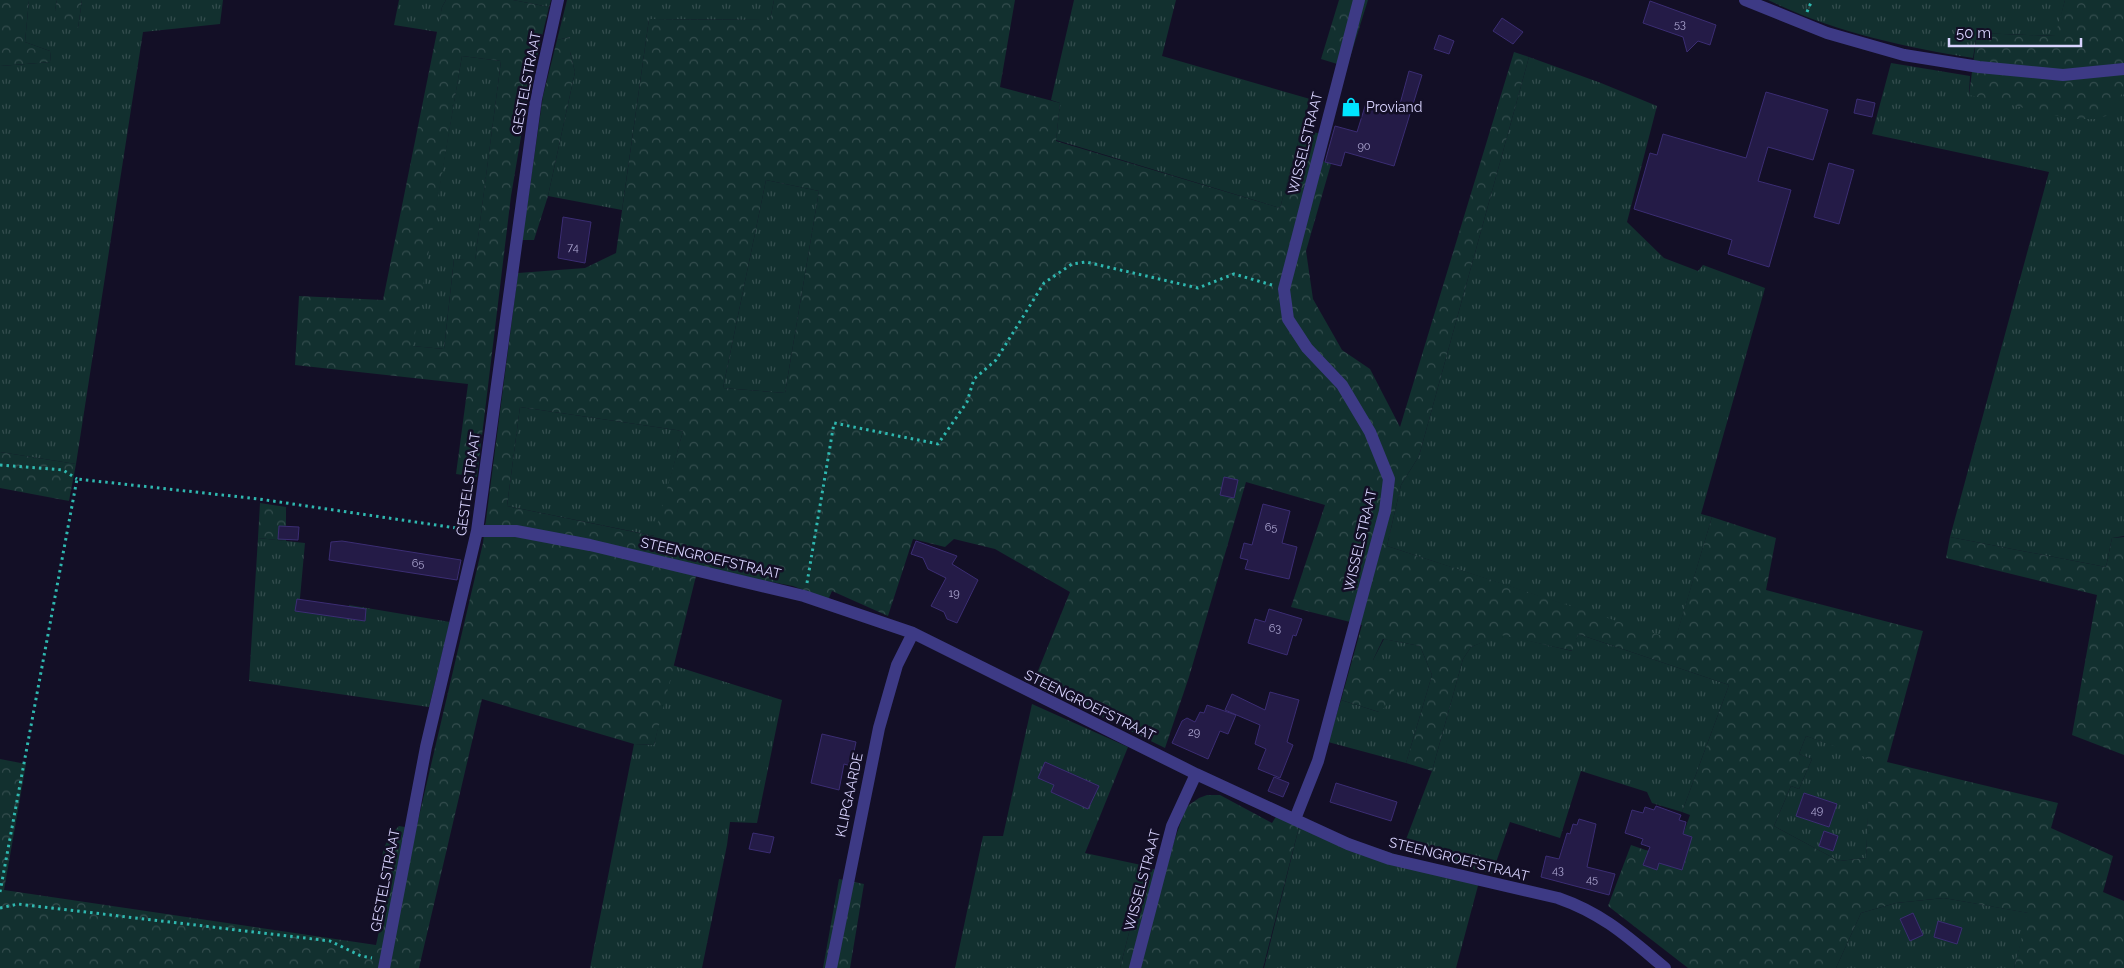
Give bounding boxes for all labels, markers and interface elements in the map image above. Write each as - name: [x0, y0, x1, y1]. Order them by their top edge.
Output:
- scale bar: [1949, 15, 2082, 47]
- house number: 53: [1674, 18, 1686, 31]
- text: 50 m: [1956, 24, 1991, 42]
- street label: GESTELSTRAAT: [508, 30, 544, 136]
- street label: WISSELSTRAAT: [1285, 90, 1326, 196]
- shop icon: Proviand: [1340, 96, 1362, 118]
- place label: Proviand: [1366, 99, 1422, 115]
- house number: 90: [1357, 140, 1371, 153]
- house number: 74: [567, 241, 579, 254]
- street label: GESTELSTRAAT: [453, 431, 483, 537]
- street label: WISSELSTRAAT: [1340, 487, 1380, 593]
- house number: 65: [1265, 521, 1277, 534]
- street label: STEENGROEFSTRAAT: [639, 534, 783, 582]
- house number: 65: [412, 557, 424, 570]
- house number: 19: [948, 587, 960, 600]
- house number: 63: [1269, 622, 1281, 635]
- street label: STEENGROEFSTRAAT: [1022, 666, 1159, 744]
- house number: 29: [1188, 726, 1200, 739]
- street label: KLIPGAARDE: [832, 751, 866, 839]
- house number: 49: [1811, 804, 1823, 817]
- street label: GESTELSTRAAT: [367, 827, 403, 933]
- street label: WISSELSTRAAT: [1121, 827, 1163, 933]
- street label: STEENGROEFSTRAAT: [1387, 834, 1531, 884]
- house number: 43: [1552, 864, 1564, 877]
- house number: 45: [1586, 873, 1598, 886]

